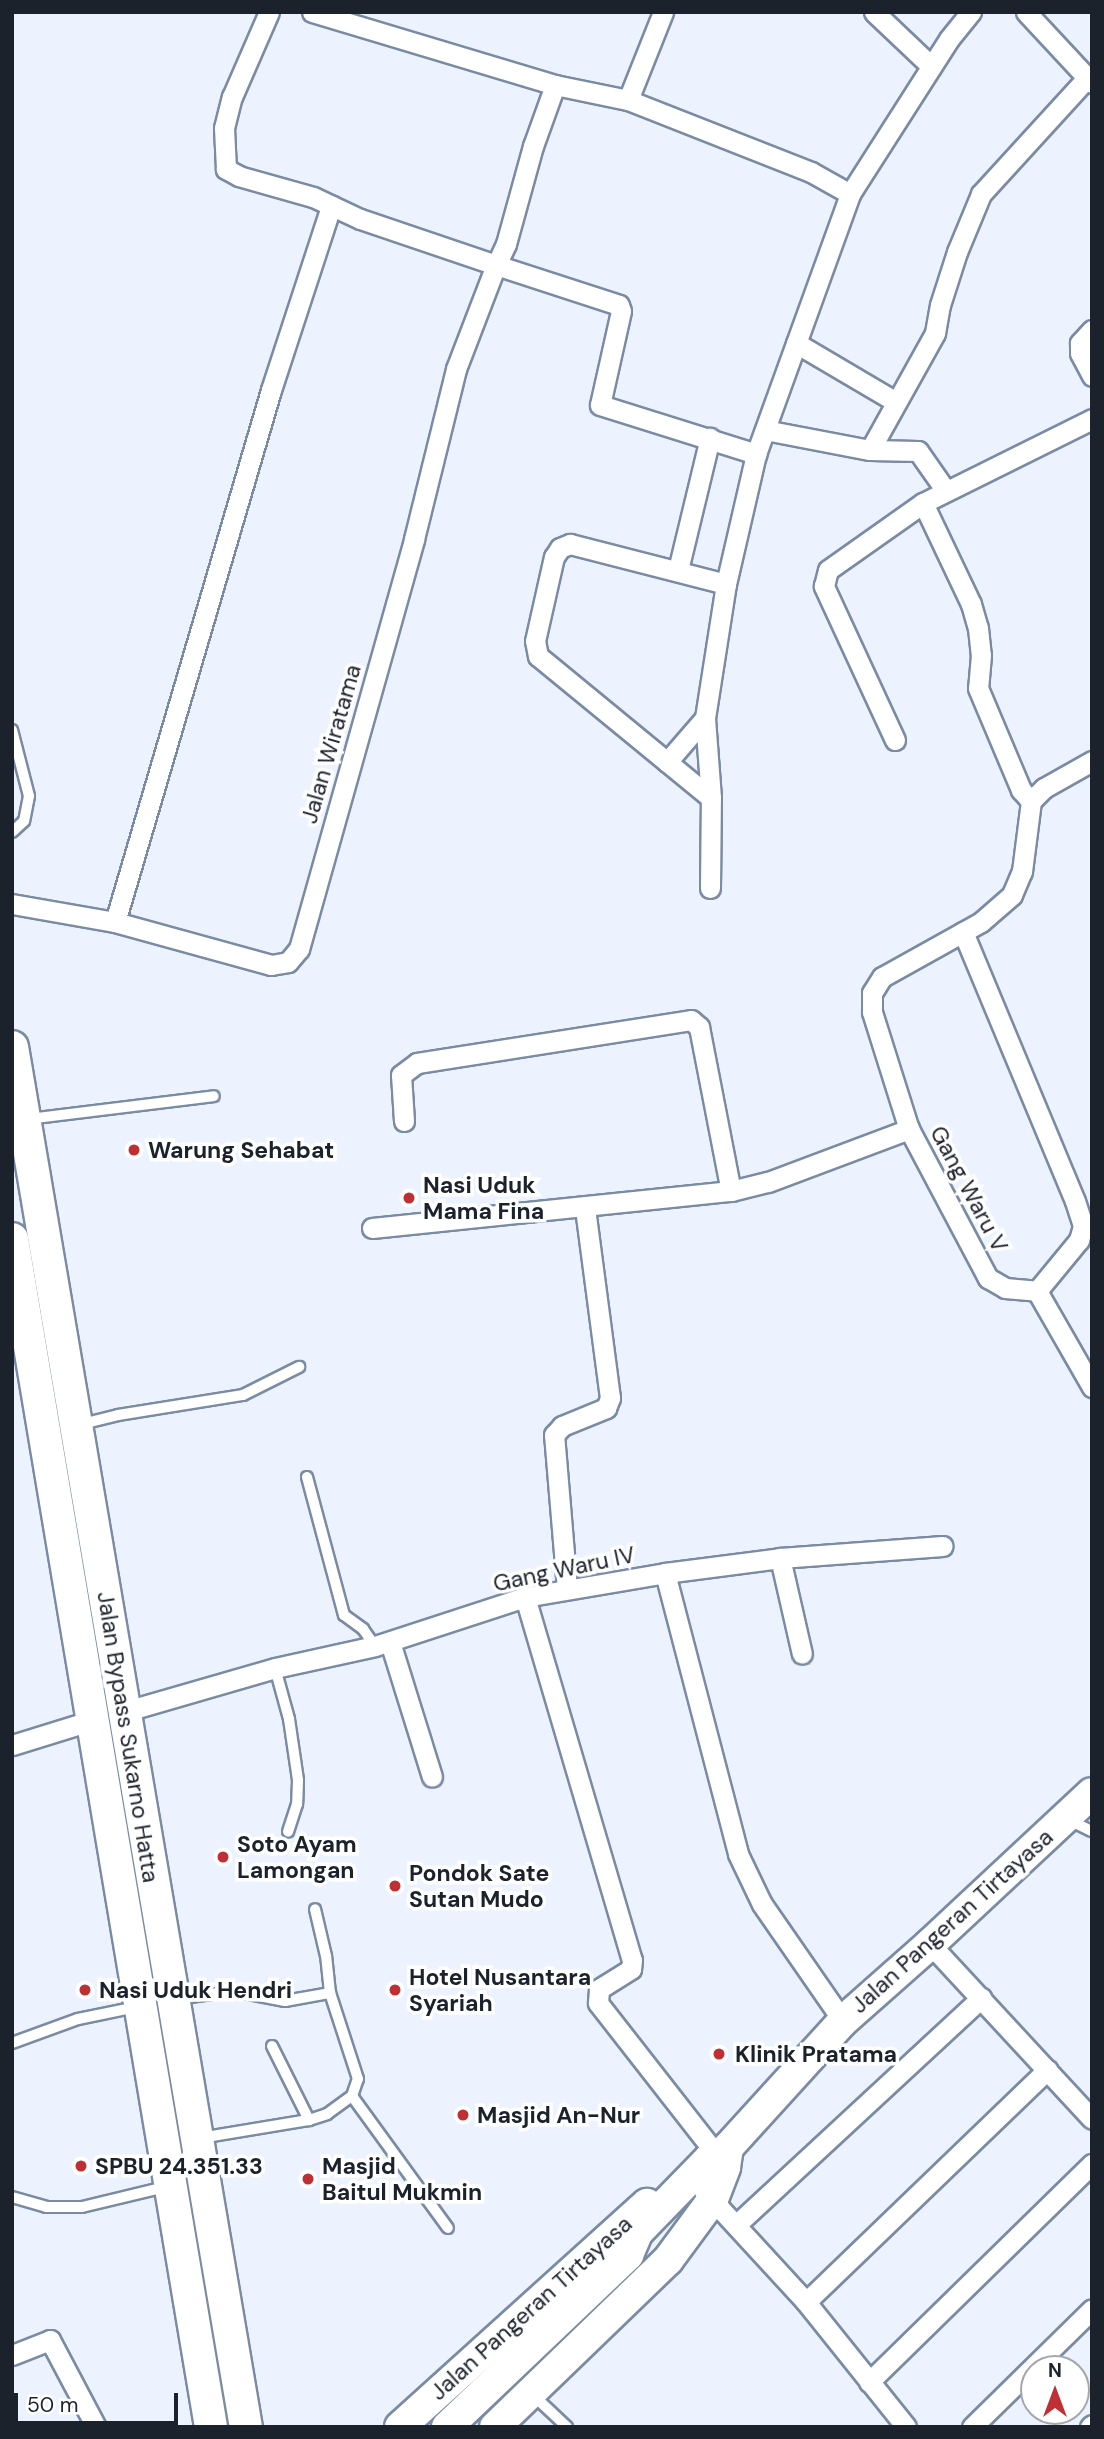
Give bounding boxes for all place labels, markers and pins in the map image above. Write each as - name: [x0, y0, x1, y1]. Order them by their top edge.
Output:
- place label: Warung Sehabat: [148, 1136, 334, 1164]
- marker: Warung Sehabat: [126, 1142, 142, 1158]
- place label: Nasi Uduk Mama Fina: [423, 1171, 544, 1225]
- marker: Nasi Uduk Mama Fina: [401, 1190, 417, 1206]
- place label: Soto Ayam Lamongan: [237, 1830, 357, 1884]
- marker: Soto Ayam Lamongan: [215, 1849, 231, 1865]
- place label: Pondok Sate Sutan Mudo: [409, 1859, 549, 1913]
- marker: Pondok Sate Sutan Mudo: [387, 1878, 403, 1894]
- place label: Hotel Nusantara Syariah: [409, 1963, 591, 2017]
- place label: Nasi Uduk Hendri: [99, 1976, 292, 2004]
- marker: Nasi Uduk Hendri: [77, 1982, 93, 1998]
- marker: Hotel Nusantara Syariah: [387, 1982, 403, 1998]
- place label: Klinik Pratama: [735, 2040, 897, 2068]
- marker: Klinik Pratama: [709, 2044, 729, 2064]
- place label: Masjid An-Nur: [477, 2101, 640, 2129]
- marker: Masjid An-Nur: [455, 2107, 471, 2123]
- place label: SPBU 24.351.33: [95, 2152, 263, 2180]
- place label: Masjid Baitul Mukmin: [322, 2152, 482, 2206]
- marker: SPBU 24.351.33: [73, 2158, 89, 2174]
- marker: Masjid Baitul Mukmin: [300, 2171, 316, 2187]

